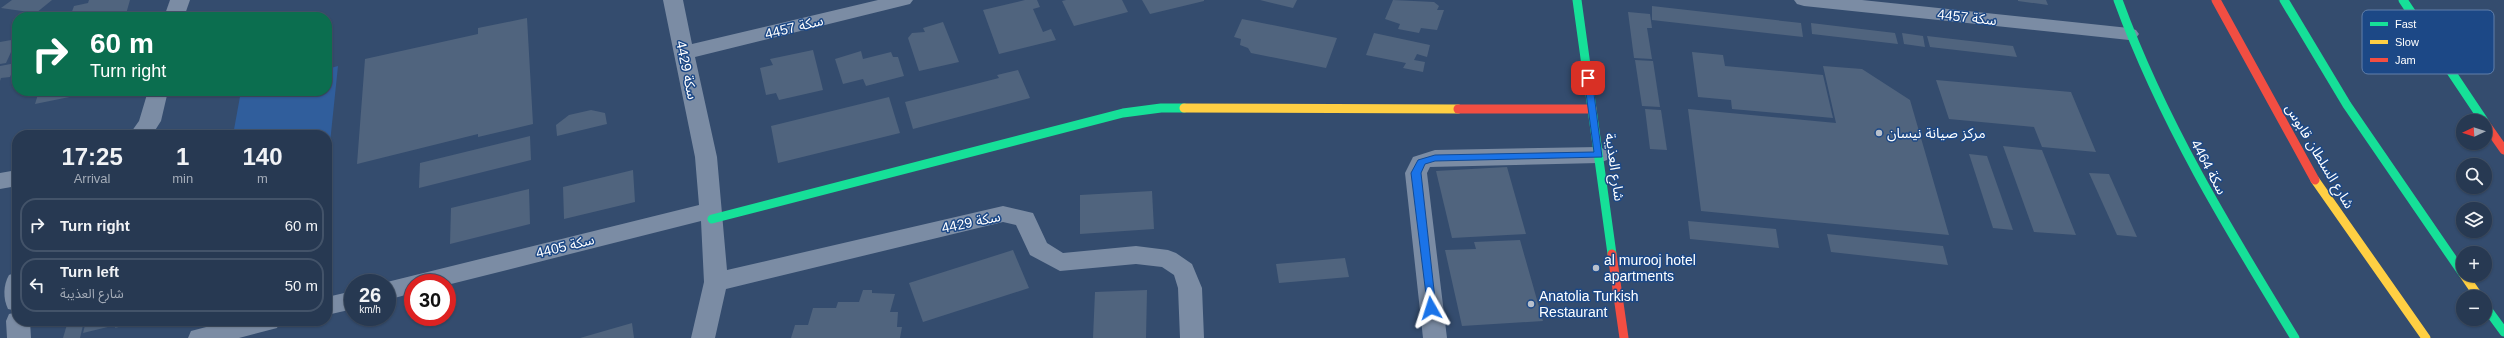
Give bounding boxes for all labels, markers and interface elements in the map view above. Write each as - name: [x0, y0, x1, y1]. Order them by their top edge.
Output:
- street label: سكة 4457: [1936, 6, 1998, 28]
- legend: [2362, 10, 2494, 74]
- street label: سكة 4457: [763, 12, 825, 42]
- text: Fast: [2395, 18, 2416, 30]
- icon: right: [24, 28, 76, 80]
- text: 60 m: [90, 28, 154, 59]
- text: Slow: [2395, 36, 2419, 48]
- street label: سكة 4429: [673, 39, 701, 101]
- text: Jam: [2395, 54, 2416, 66]
- text: Turn right: [90, 61, 166, 81]
- pin: [1571, 61, 1605, 95]
- icon: arrive: [1577, 67, 1599, 89]
- street label: شارع السلطان قابوس: [2280, 101, 2358, 213]
- north arrow: [2456, 114, 2492, 150]
- map controls: [2456, 114, 2492, 326]
- place label: مركز صيانة نيسان: [1887, 125, 1986, 142]
- marker: مركز صيانة نيسان: [1874, 128, 1884, 138]
- street label: شارع العذيبة: [1599, 132, 1628, 203]
- street label: سكة 4464: [2188, 137, 2230, 197]
- text: 17:25: [61, 143, 123, 170]
- text: 1: [176, 143, 189, 170]
- text: 140: [243, 143, 283, 170]
- button: search: [2456, 158, 2492, 194]
- text: Arrival: [74, 171, 111, 186]
- text: min: [172, 171, 193, 186]
- text: m: [257, 171, 268, 186]
- button: layers: [2456, 202, 2492, 238]
- street label: سكة 4429: [940, 208, 1002, 236]
- icon: right: [26, 214, 48, 236]
- text: Turn right: [60, 217, 130, 234]
- text: 60 m: [285, 217, 318, 234]
- street label: سكة 4405: [534, 231, 596, 261]
- button: +: [2456, 246, 2492, 282]
- place label: al murooj hotel apartments: [1604, 252, 1696, 284]
- text: Turn left: [60, 263, 119, 280]
- marker: al murooj hotel apartments: [1591, 263, 1601, 273]
- icon: left: [26, 274, 48, 296]
- speed limit sign: 30: [404, 274, 456, 326]
- text: 50 m: [285, 277, 318, 294]
- text: 26: [359, 284, 381, 306]
- text: شارع العذيبة: [60, 286, 124, 301]
- position arrow: [1410, 287, 1452, 329]
- place label: Anatolia Turkish Restaurant: [1539, 288, 1639, 320]
- button: −: [2456, 290, 2492, 326]
- marker: Anatolia Turkish Restaurant: [1526, 299, 1536, 309]
- text: km/h: [359, 304, 381, 315]

